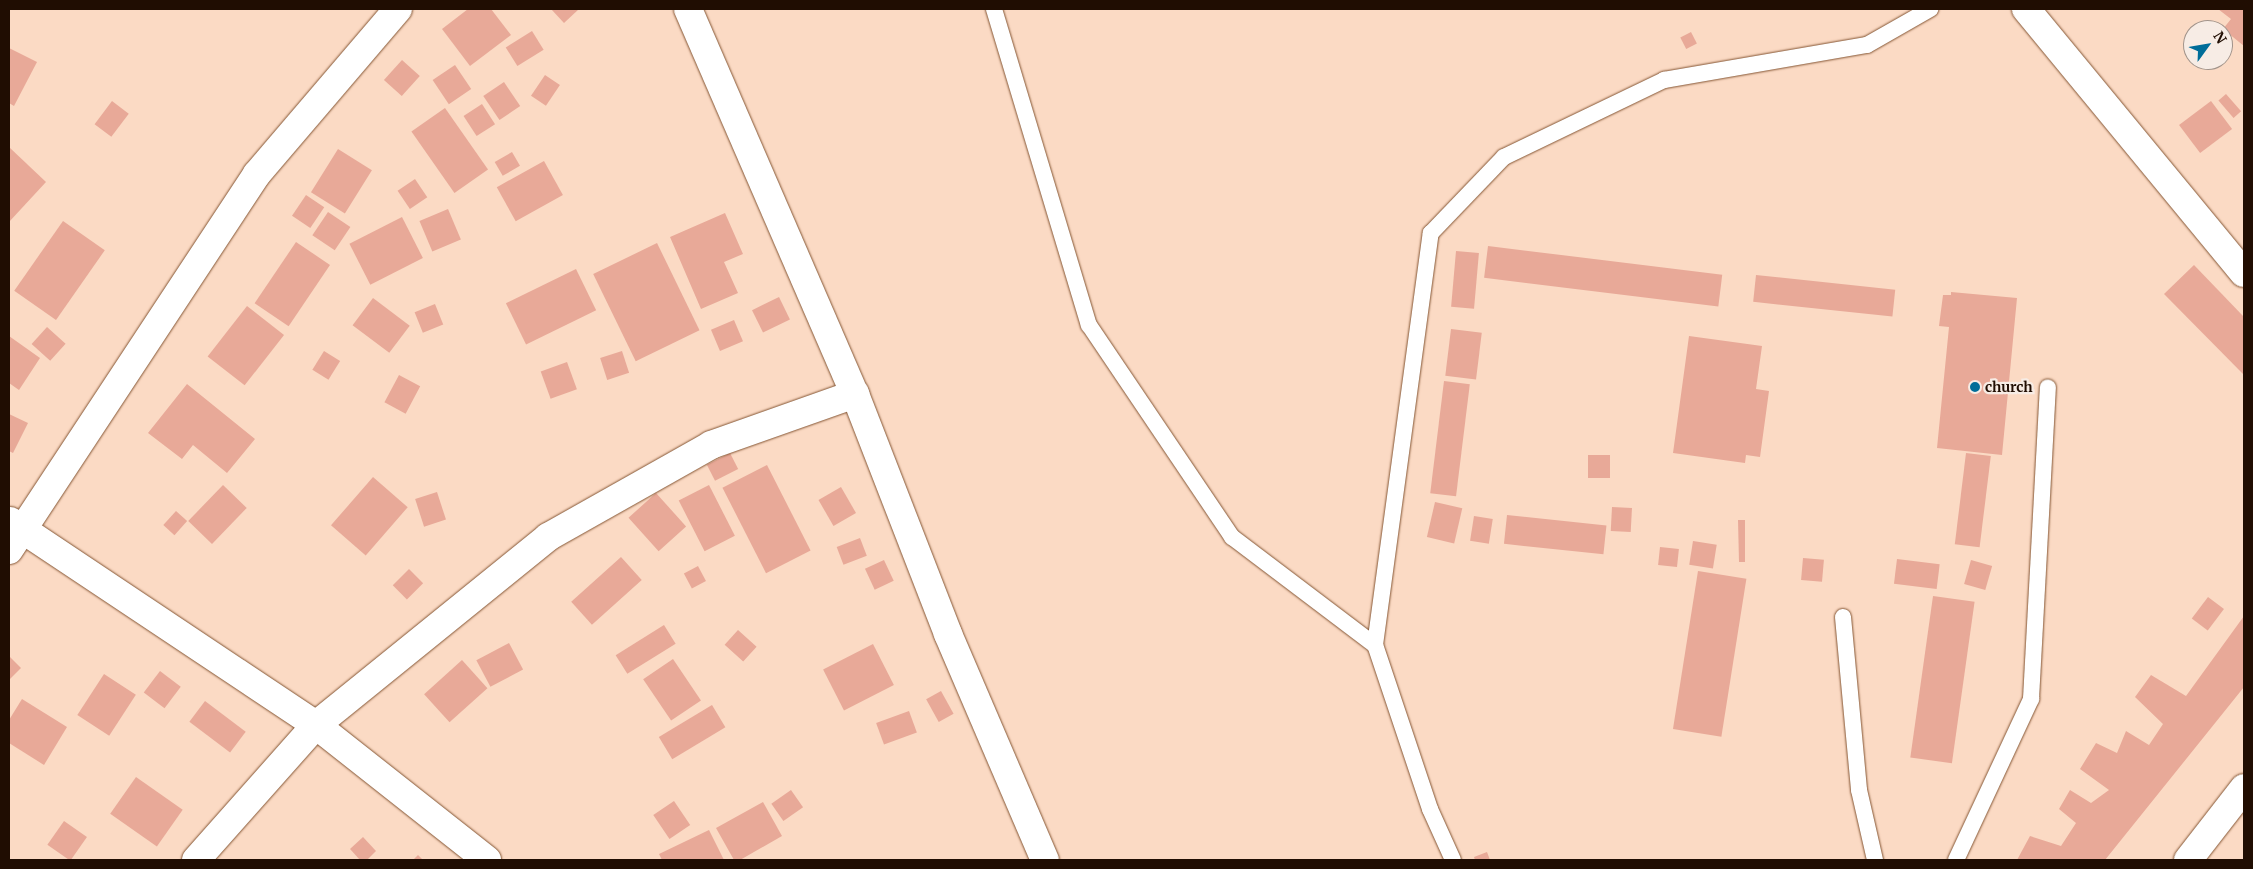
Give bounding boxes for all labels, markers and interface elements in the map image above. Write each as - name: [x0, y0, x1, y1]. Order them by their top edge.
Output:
- north arrow: [2183, 20, 2233, 70]
- text: N: [2209, 28, 2230, 47]
- place label: church: [1985, 379, 2033, 395]
- marker: church: [1969, 381, 1981, 393]

